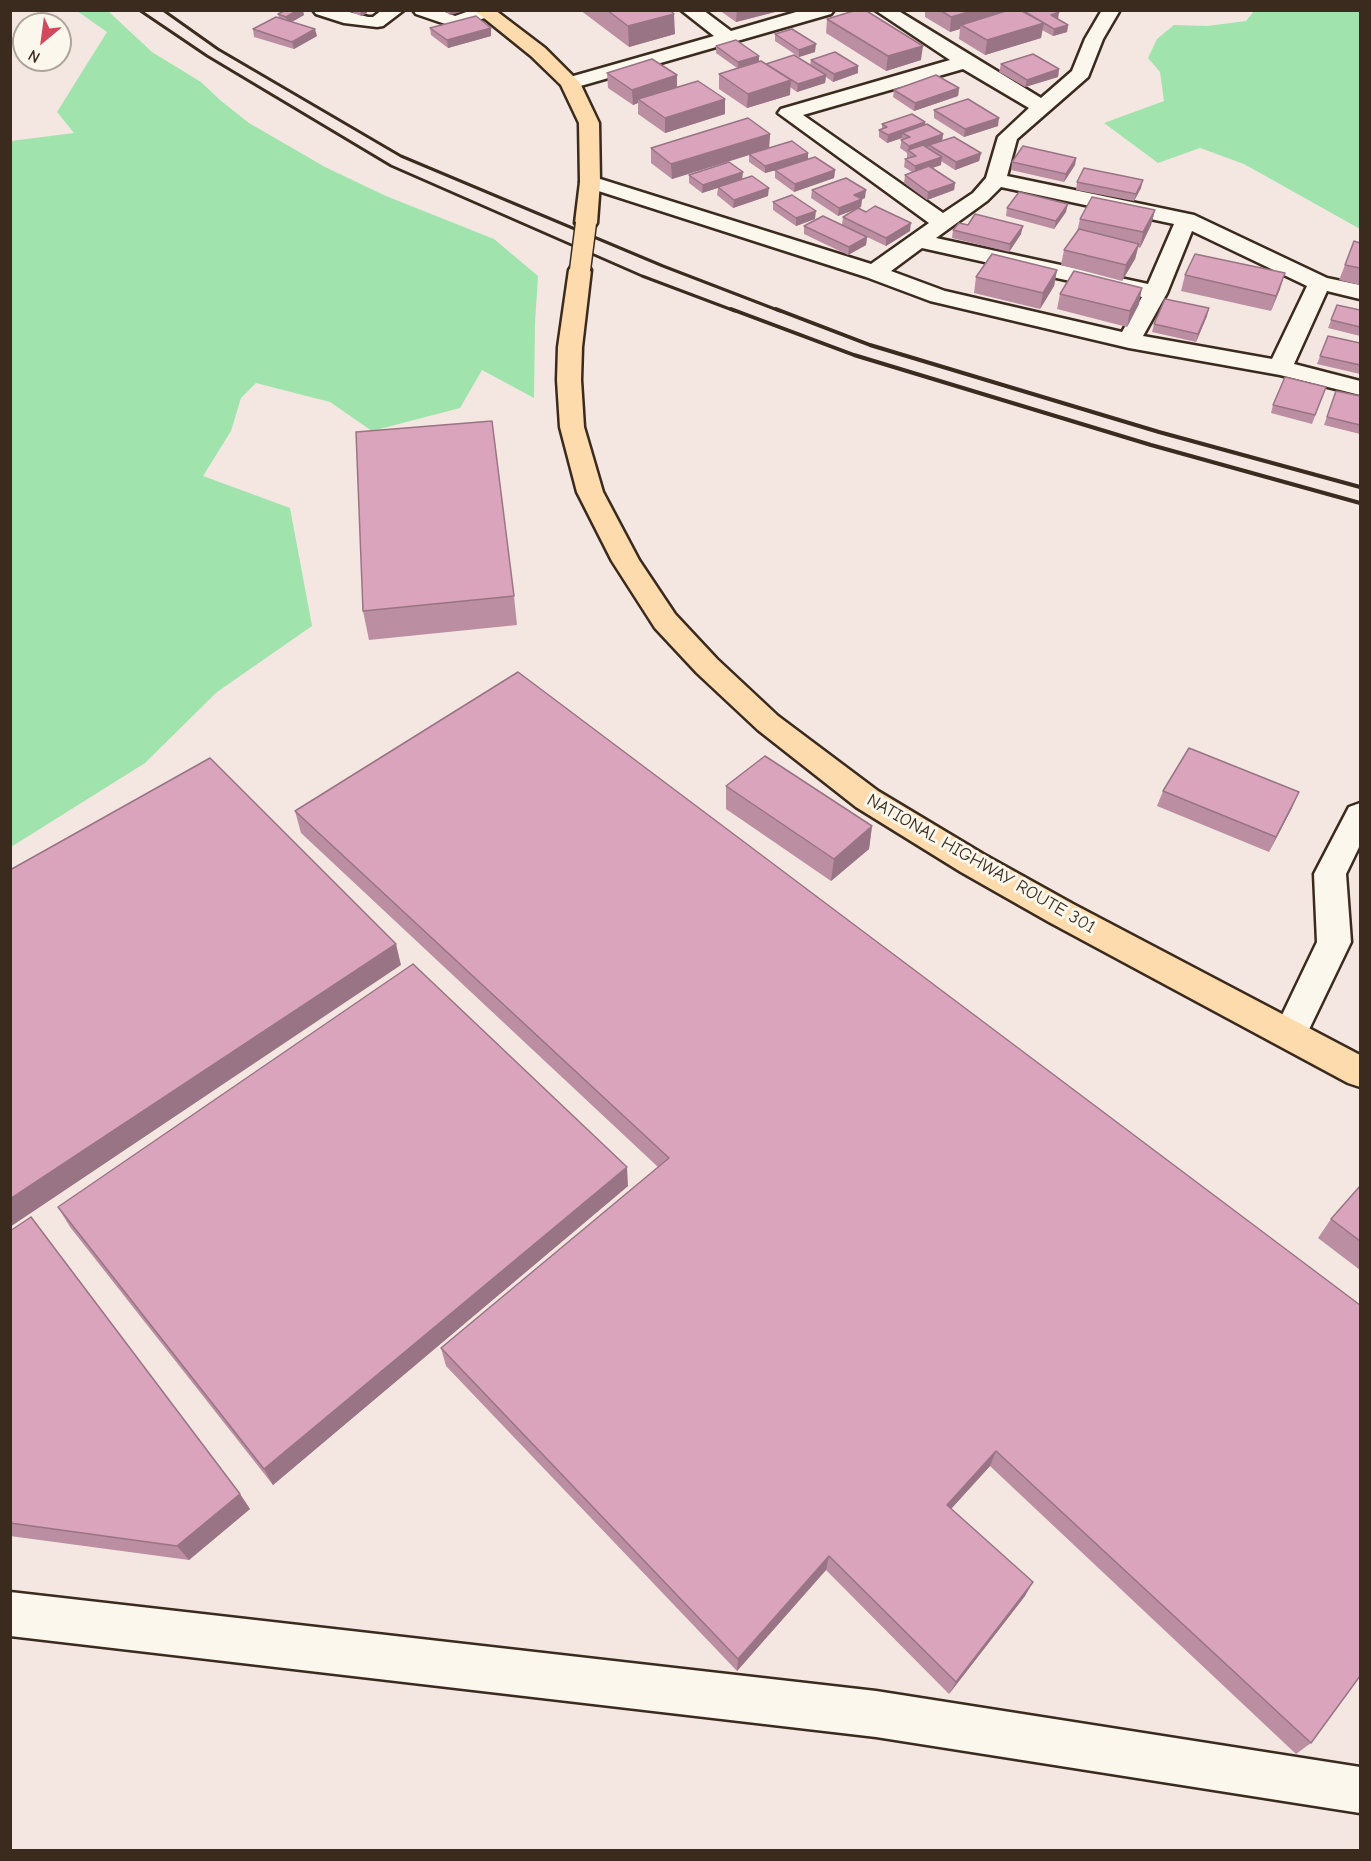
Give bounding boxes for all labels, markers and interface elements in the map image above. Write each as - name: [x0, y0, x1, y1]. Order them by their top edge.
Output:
- north arrow: [12, 12, 72, 72]
- text: N: [25, 46, 43, 66]
- street label: NATIONAL HIGHWAY ROUTE 301: [863, 790, 1099, 938]

